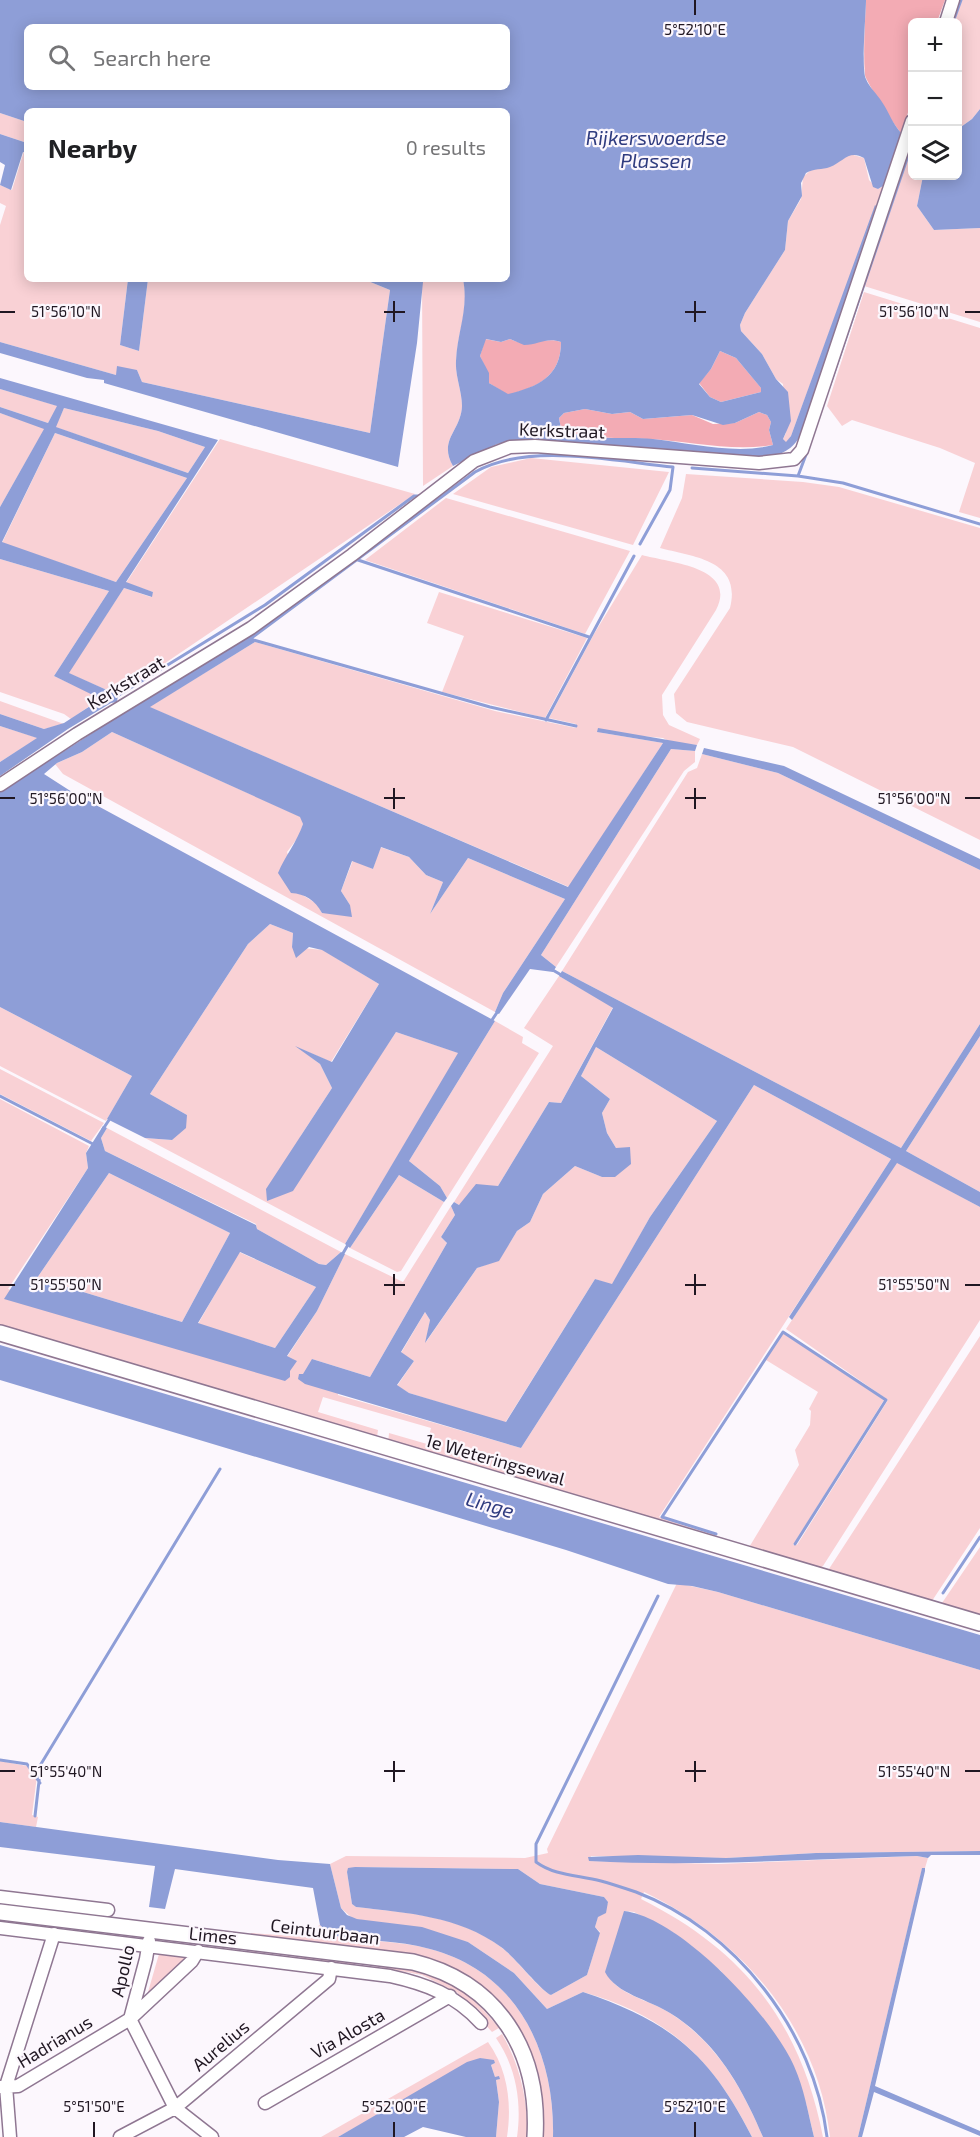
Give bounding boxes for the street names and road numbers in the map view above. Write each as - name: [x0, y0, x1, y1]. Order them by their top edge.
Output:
- street label: Kerkstraat: [519, 418, 606, 443]
- street label: Kerkstraat: [83, 650, 168, 714]
- street label: 1e Weteringsewal: [423, 1429, 568, 1490]
- street label: Ceintuurbaan: [269, 1913, 381, 1949]
- street label: Limes: [188, 1922, 238, 1948]
- street label: Apollo: [105, 1943, 139, 1999]
- street label: Via Alosta: [307, 2003, 388, 2063]
- street label: Hadrianus: [13, 2010, 96, 2072]
- street label: Aurelius: [187, 2015, 253, 2075]

